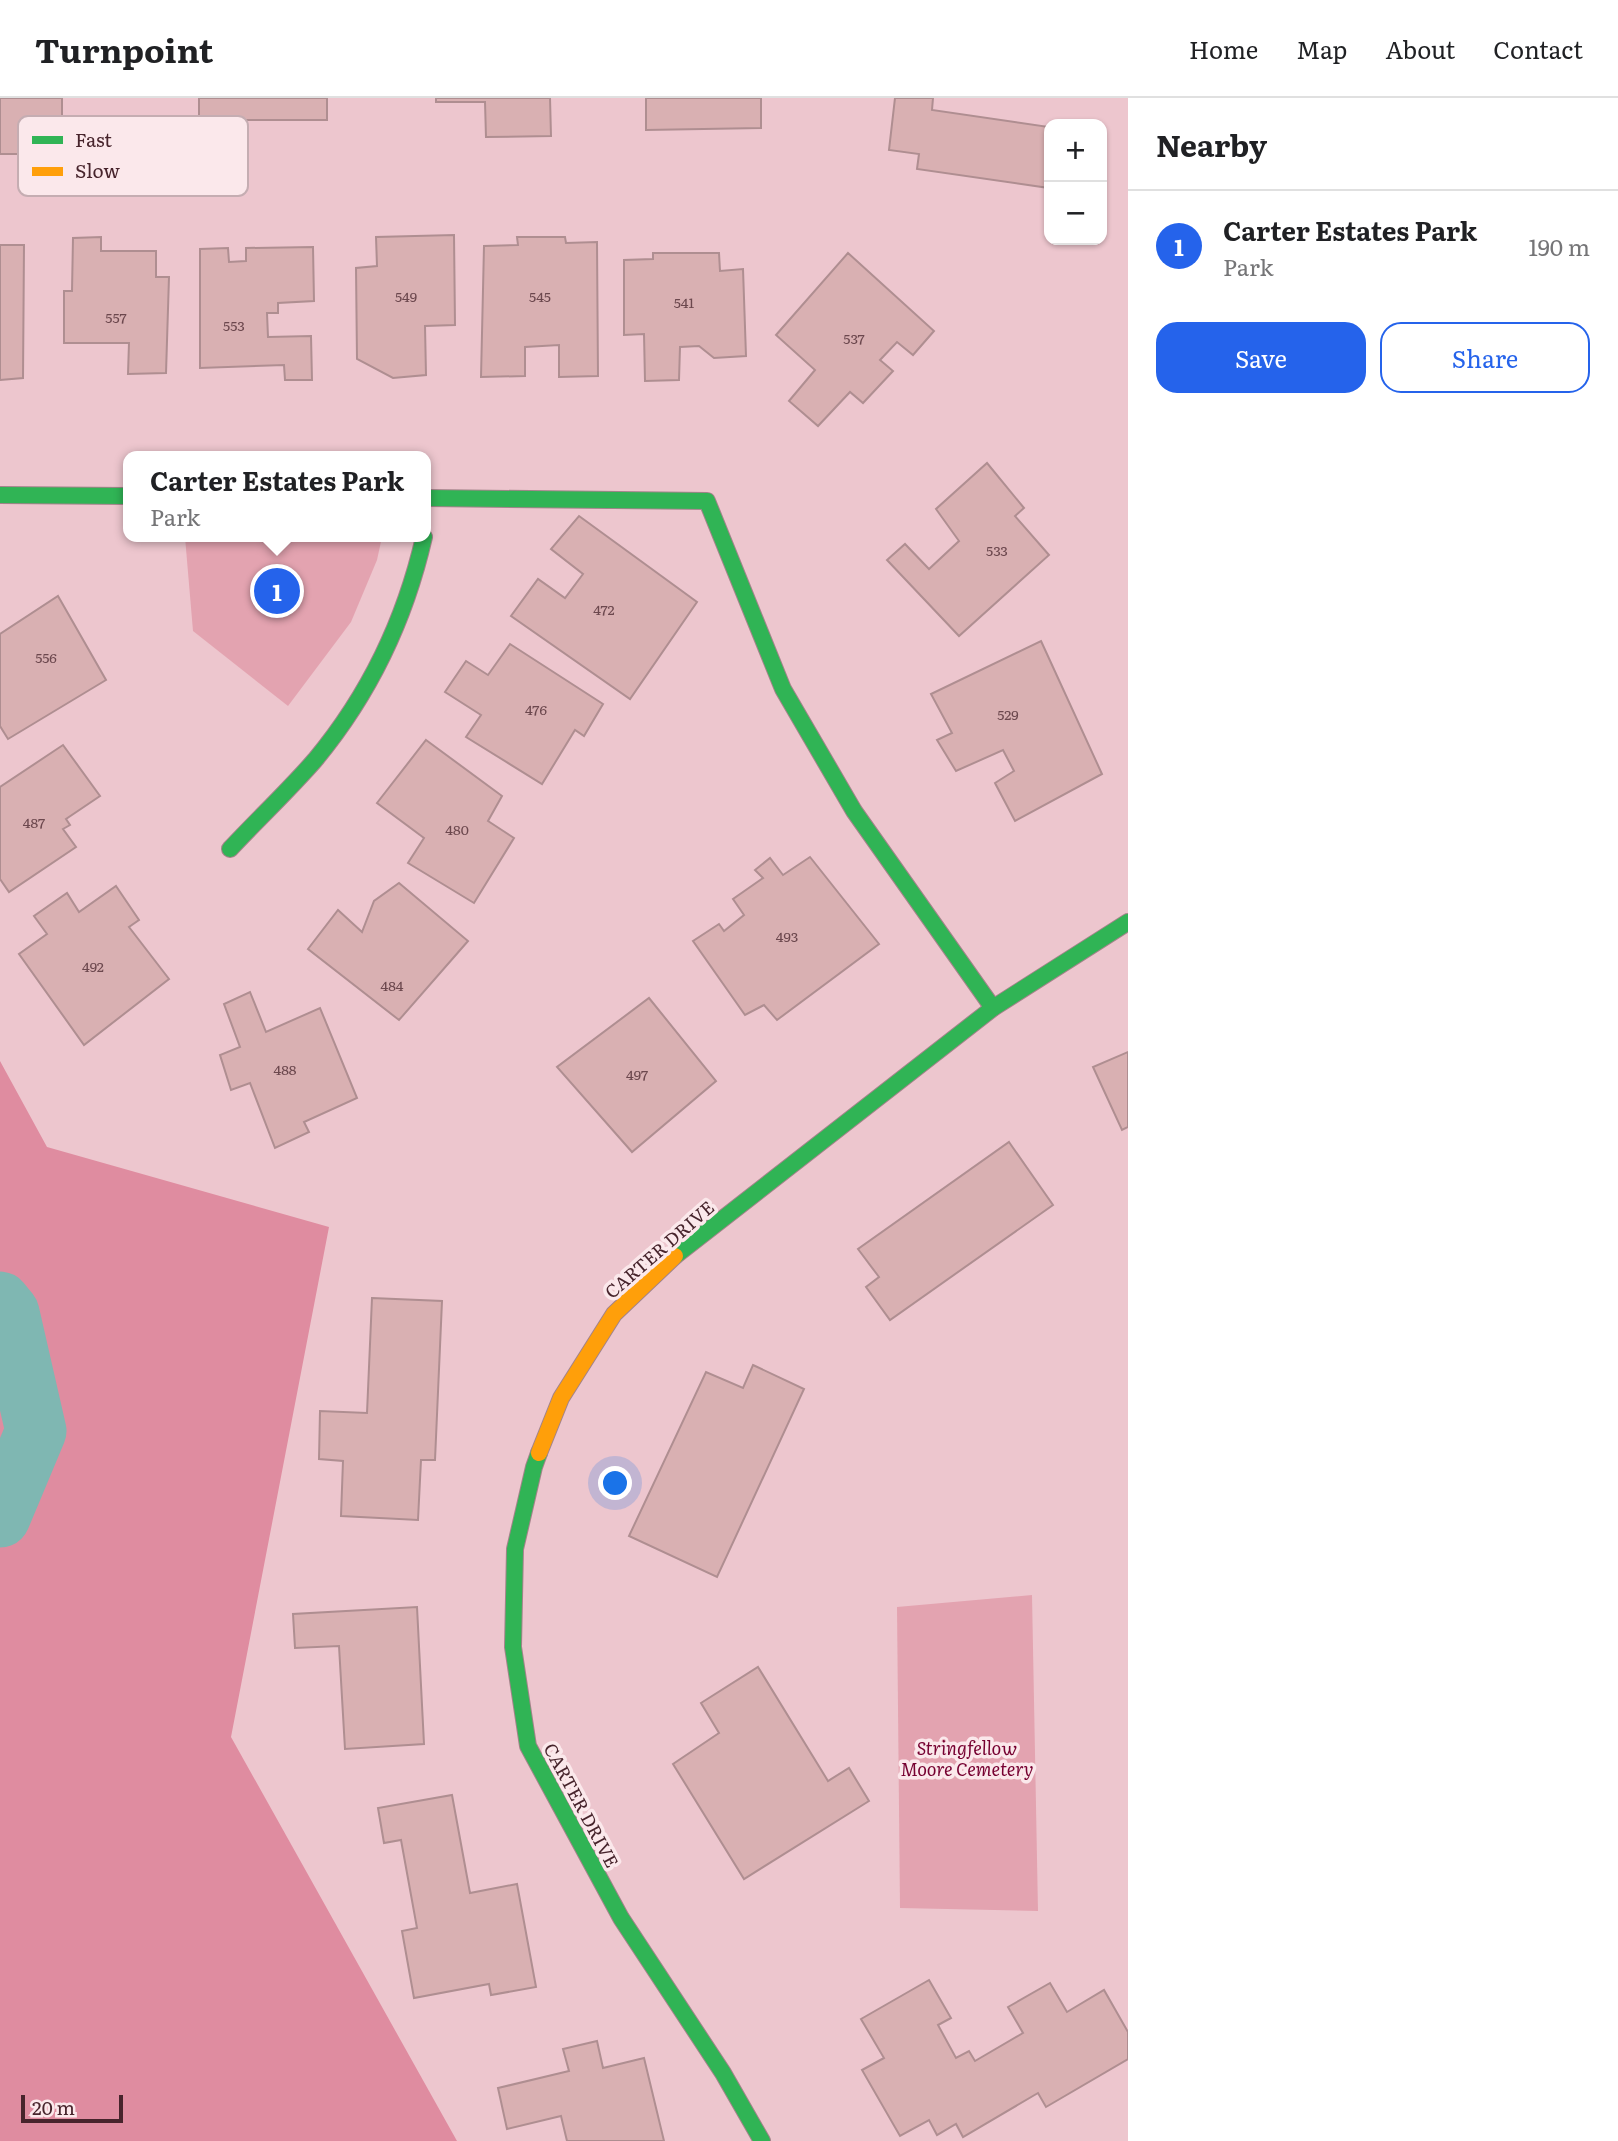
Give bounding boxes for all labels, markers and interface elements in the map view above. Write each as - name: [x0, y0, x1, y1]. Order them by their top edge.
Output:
- text: Turnpoint: [35, 24, 213, 73]
- text: Home: [1189, 31, 1258, 66]
- text: Map: [1296, 31, 1347, 66]
- text: About: [1385, 31, 1455, 66]
- text: Contact: [1493, 31, 1583, 66]
- legend: [18, 116, 248, 196]
- map controls: [1044, 119, 1107, 245]
- button: +: [1044, 119, 1107, 182]
- text: Nearby: [1156, 122, 1267, 166]
- text: Fast: [75, 125, 112, 153]
- text: Slow: [75, 156, 120, 184]
- button: −: [1044, 182, 1107, 245]
- text: Carter Estates Park: [1223, 210, 1477, 249]
- text: 1: [1174, 229, 1184, 263]
- text: 190 m: [1528, 229, 1590, 263]
- text: Park: [1223, 249, 1273, 283]
- house number: 549: [395, 286, 417, 306]
- house number: 545: [529, 286, 551, 306]
- house number: 541: [674, 292, 695, 312]
- house number: 557: [105, 307, 127, 327]
- house number: 553: [223, 315, 245, 335]
- button: Save: [1156, 322, 1366, 393]
- button: Share: [1380, 322, 1590, 393]
- house number: 537: [843, 328, 865, 348]
- popup: [123, 451, 431, 542]
- text: Carter Estates Park: [150, 460, 404, 499]
- text: Park: [150, 499, 200, 533]
- house number: 533: [986, 540, 1008, 560]
- pin: 1: [254, 565, 300, 617]
- house number: 472: [593, 599, 615, 619]
- house number: 556: [35, 647, 57, 667]
- house number: 476: [525, 699, 547, 719]
- house number: 529: [997, 704, 1019, 724]
- house number: 487: [23, 812, 45, 832]
- house number: 480: [445, 819, 469, 839]
- house number: 493: [776, 926, 798, 946]
- house number: 492: [82, 956, 104, 976]
- house number: 484: [380, 975, 404, 995]
- house number: 488: [273, 1059, 297, 1079]
- house number: 497: [626, 1064, 648, 1084]
- street label: CARTER DRIVE: [598, 1194, 720, 1304]
- your location: [598, 1466, 632, 1500]
- park label: Stringfellow Moore Cemetery: [901, 1734, 1033, 1782]
- street label: CARTER DRIVE: [538, 1738, 626, 1872]
- scale bar: [21, 2092, 122, 2124]
- text: 20 m: [32, 2093, 75, 2121]

